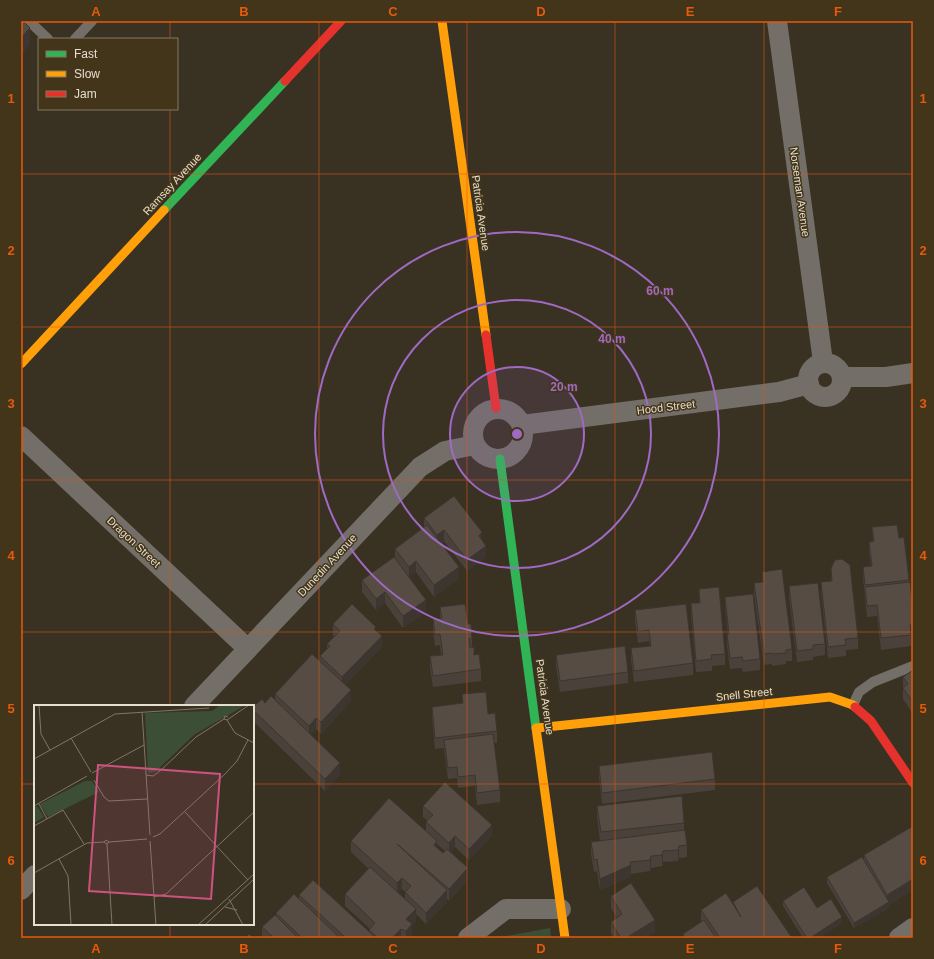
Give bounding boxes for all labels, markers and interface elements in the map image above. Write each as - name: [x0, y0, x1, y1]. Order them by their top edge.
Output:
- text: A: [91, 4, 101, 19]
- text: B: [239, 4, 249, 19]
- text: C: [388, 4, 398, 19]
- text: D: [536, 4, 546, 19]
- text: E: [686, 4, 695, 19]
- text: F: [834, 4, 842, 19]
- legend: [38, 38, 178, 110]
- text: Fast: [74, 47, 98, 61]
- text: Slow: [74, 67, 100, 81]
- text: Jam: [74, 87, 97, 101]
- text: 1: [7, 91, 15, 106]
- text: 1: [919, 91, 927, 106]
- street label: Norseman Avenue: [788, 146, 812, 238]
- street label: Ramsay Avenue: [140, 151, 204, 217]
- street label: Patricia Avenue: [470, 174, 492, 252]
- text: 2: [7, 243, 15, 258]
- text: 2: [919, 243, 927, 258]
- text: 60 m: [646, 284, 674, 298]
- text: 40 m: [598, 332, 626, 346]
- text: 20 m: [550, 380, 578, 394]
- text: 3: [7, 396, 15, 411]
- text: 3: [919, 396, 927, 411]
- street label: Hood Street: [636, 397, 696, 417]
- centre of rings: [510, 427, 524, 441]
- street label: Dragon Street: [105, 514, 163, 570]
- street label: Dunedin Avenue: [295, 531, 359, 599]
- text: 4: [7, 548, 15, 563]
- text: 4: [919, 548, 927, 563]
- street label: Patricia Avenue: [534, 658, 556, 736]
- street label: Snell Street: [715, 685, 773, 703]
- text: 5: [7, 701, 15, 716]
- text: 5: [919, 701, 927, 716]
- inset map: [34, 705, 254, 925]
- text: 6: [7, 853, 15, 868]
- text: 6: [919, 853, 927, 868]
- text: A: [91, 941, 101, 956]
- text: B: [239, 941, 249, 956]
- text: C: [388, 941, 398, 956]
- text: D: [536, 941, 546, 956]
- text: E: [686, 941, 695, 956]
- text: F: [834, 941, 842, 956]

